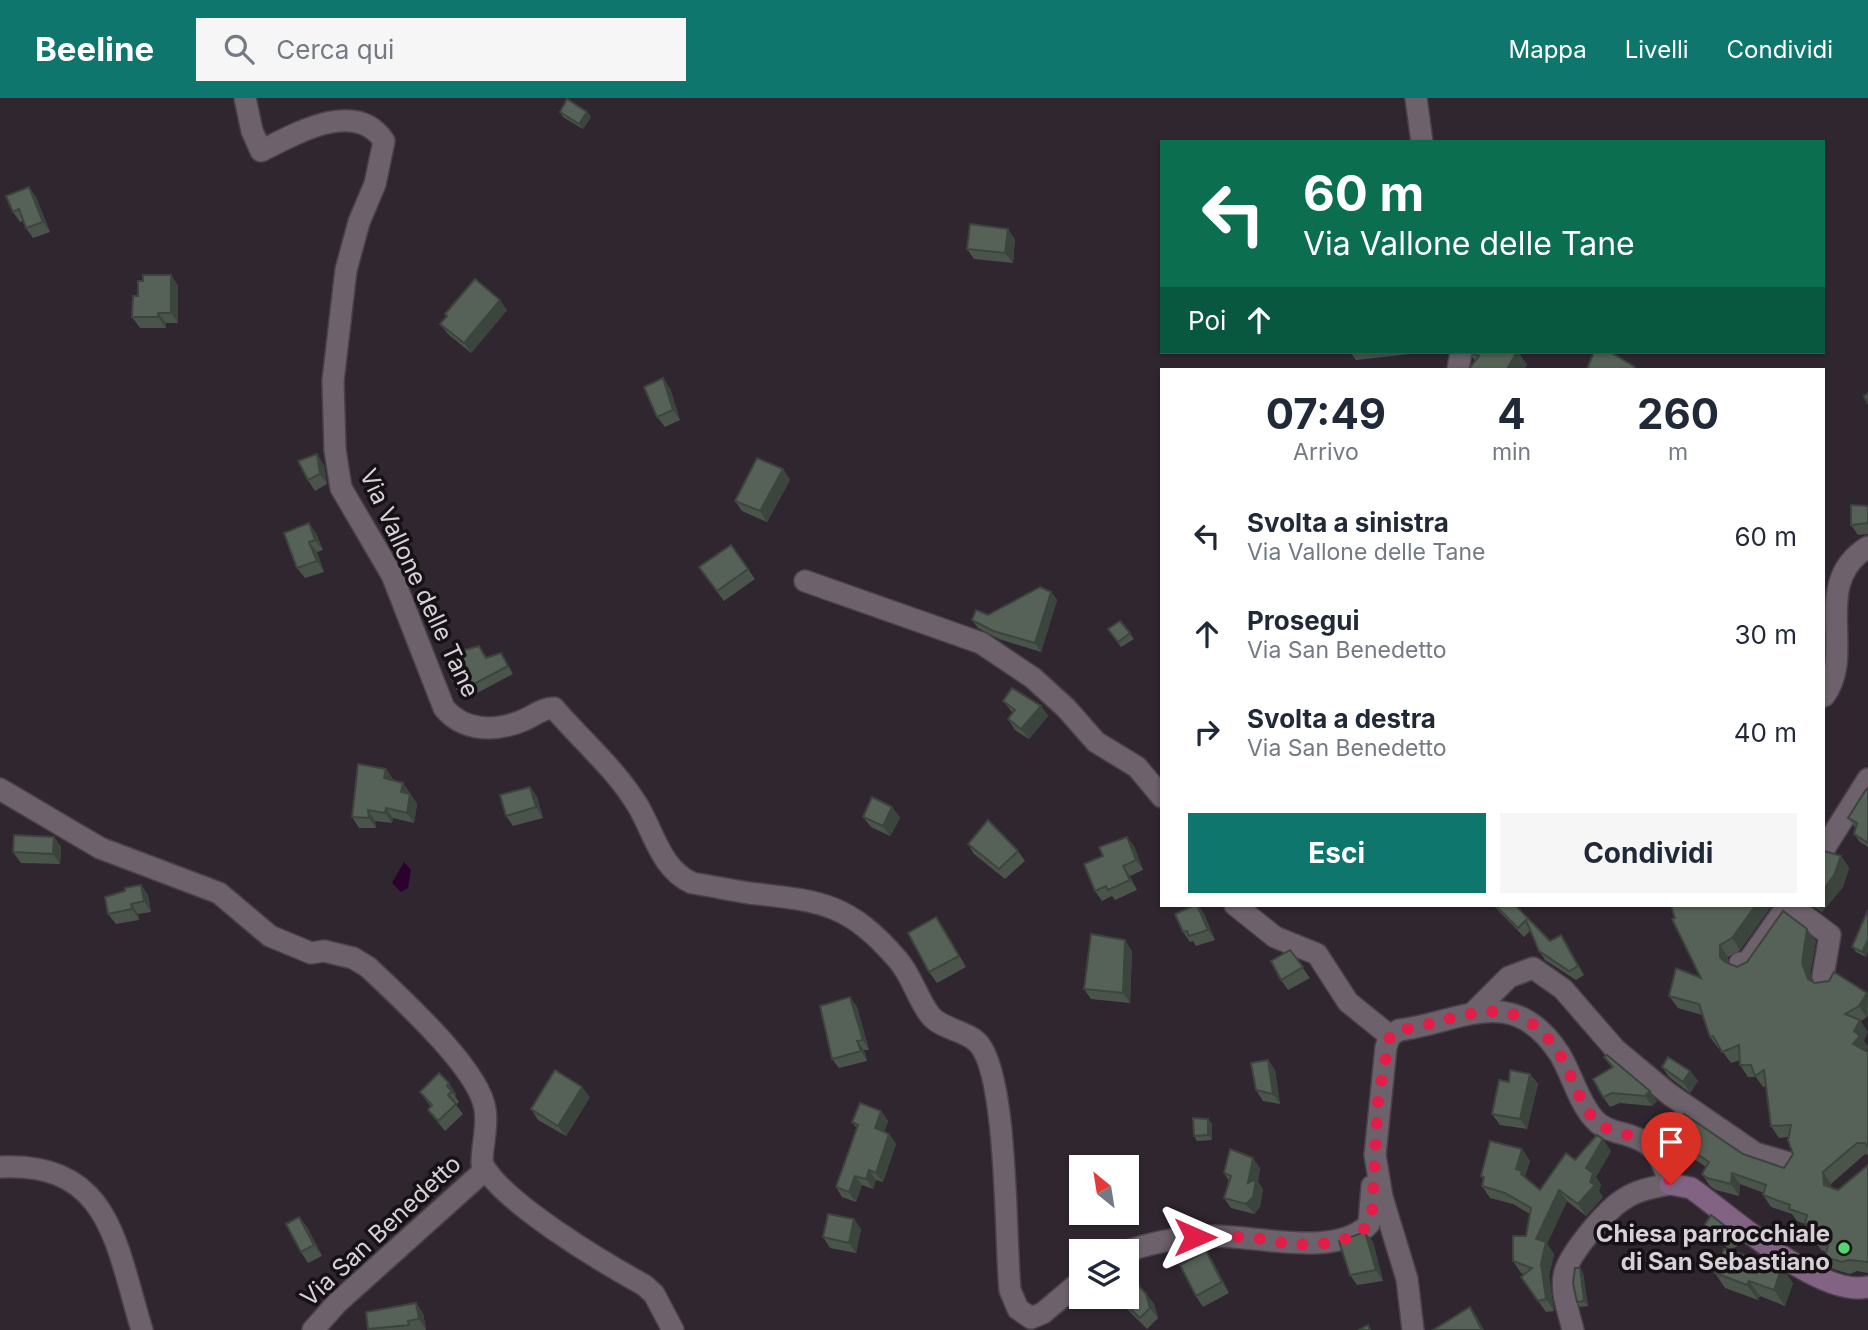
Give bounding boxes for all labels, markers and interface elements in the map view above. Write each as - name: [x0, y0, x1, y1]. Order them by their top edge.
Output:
- search box: [196, 18, 686, 81]
- text: Beeline: [35, 29, 154, 69]
- icon: search: [220, 30, 258, 68]
- text: Cerca qui: [276, 34, 394, 65]
- text: Mappa: [1508, 35, 1587, 64]
- text: Livelli: [1625, 35, 1689, 64]
- text: Condividi: [1727, 35, 1833, 64]
- text: 60 m: [1303, 164, 1424, 223]
- icon: left: [1188, 168, 1279, 259]
- text: Via Vallone delle Tane: [1303, 224, 1635, 263]
- icon: ahead: [1240, 301, 1278, 339]
- text: Poi: [1188, 305, 1226, 336]
- text: 07:49: [1266, 388, 1386, 439]
- text: 4: [1497, 388, 1526, 439]
- text: 260: [1637, 388, 1719, 439]
- text: Arrivo: [1293, 438, 1359, 466]
- text: min: [1492, 438, 1531, 466]
- text: m: [1668, 438, 1688, 466]
- street label: Via Vallone delle Tane: [354, 464, 485, 702]
- text: Svolta a sinistra: [1247, 507, 1449, 538]
- icon: left: [1188, 517, 1226, 555]
- text: 60 m: [1734, 521, 1797, 552]
- text: Via Vallone delle Tane: [1247, 538, 1485, 566]
- text: Prosegui: [1247, 605, 1359, 636]
- icon: ahead: [1188, 615, 1226, 653]
- text: 30 m: [1734, 619, 1797, 650]
- text: Via San Benedetto: [1247, 636, 1447, 664]
- text: Svolta a destra: [1247, 703, 1436, 734]
- icon: right: [1188, 713, 1226, 751]
- text: 40 m: [1734, 717, 1797, 748]
- text: Via San Benedetto: [1247, 734, 1447, 762]
- button: Esci: [1188, 813, 1486, 893]
- button: Condividi: [1500, 813, 1797, 893]
- pin: [1641, 1112, 1701, 1184]
- icon: arrive: [1652, 1123, 1690, 1161]
- street label: Via San Benedetto: [295, 1149, 467, 1312]
- north arrow: [1069, 1155, 1139, 1225]
- map controls: [1069, 1155, 1139, 1309]
- position arrow: [1158, 1200, 1232, 1274]
- place label: Chiesa parrocchiale di San Sebastiano: [1596, 1219, 1830, 1276]
- button: layers: [1069, 1239, 1139, 1309]
- marker: Chiesa parrocchiale di San Sebastiano: [1836, 1240, 1852, 1256]

